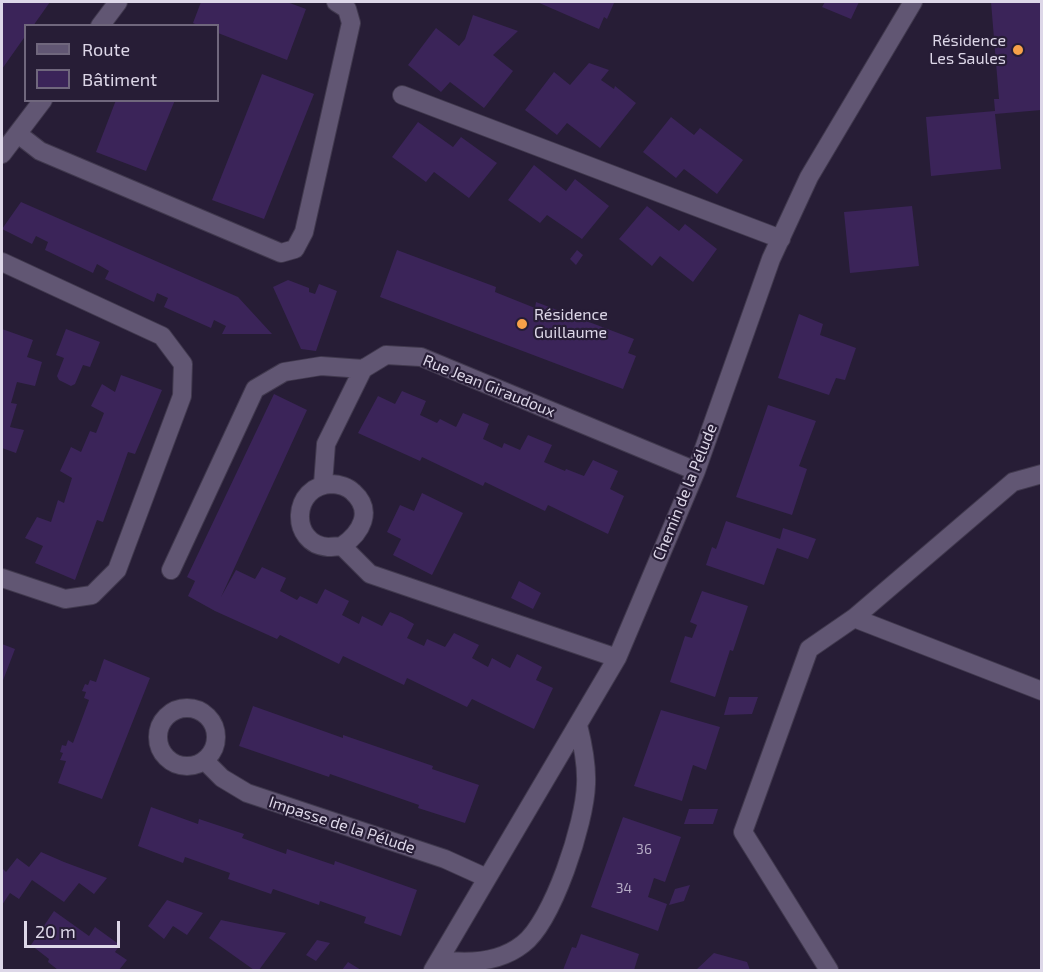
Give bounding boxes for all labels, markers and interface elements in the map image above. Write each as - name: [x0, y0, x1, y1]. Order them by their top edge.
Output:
- legend: [24, 24, 219, 102]
- place label: Résidence Les Saules: [929, 31, 1006, 69]
- text: Route: [82, 38, 130, 60]
- marker: Résidence Les Saules: [1011, 43, 1025, 57]
- text: Bâtiment: [82, 68, 157, 90]
- place label: Résidence Guillaume: [534, 305, 608, 343]
- marker: Résidence Guillaume: [515, 317, 529, 331]
- street label: Rue Jean Giraudoux: [420, 351, 558, 421]
- street label: Chemin de la Pélude: [649, 421, 721, 563]
- street label: Impasse de la Pélude: [266, 792, 418, 858]
- house number: 36: [636, 841, 652, 857]
- house number: 34: [616, 880, 632, 896]
- scale bar: [27, 909, 123, 947]
- text: 20 m: [35, 920, 76, 942]

